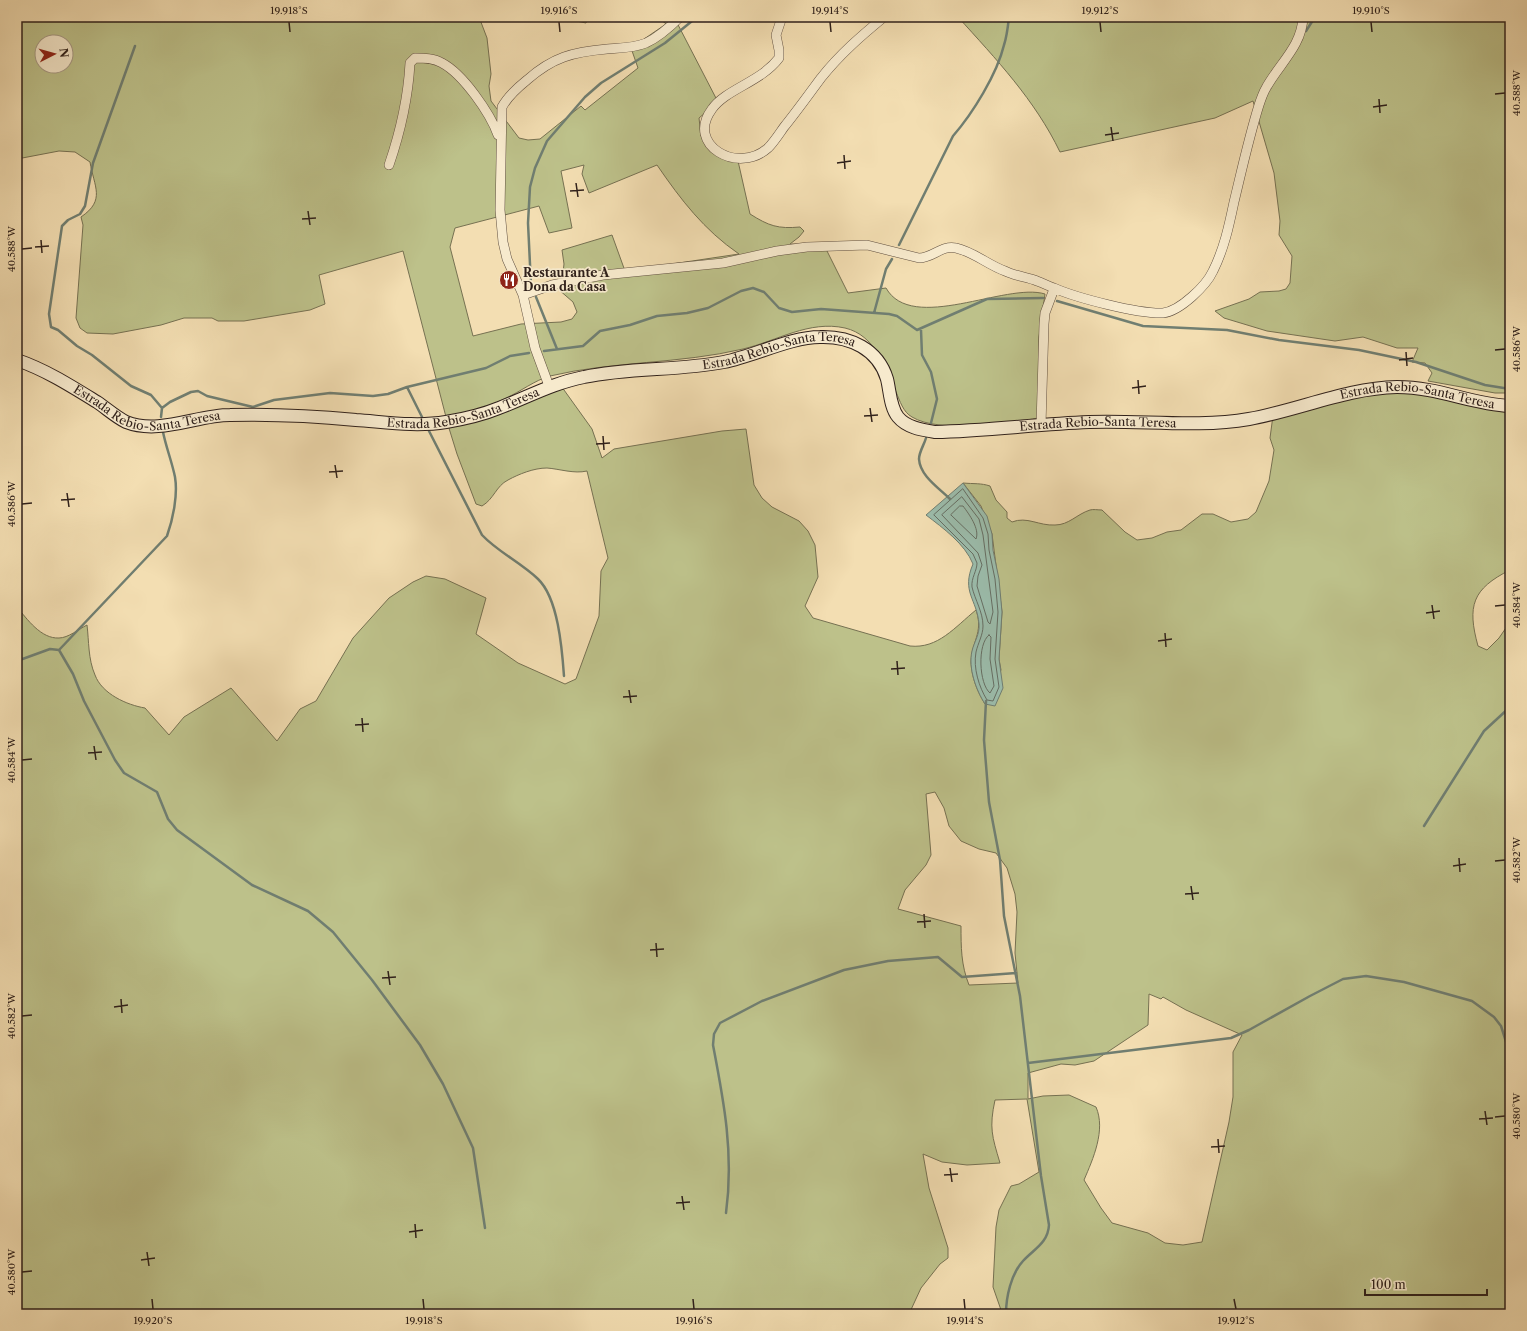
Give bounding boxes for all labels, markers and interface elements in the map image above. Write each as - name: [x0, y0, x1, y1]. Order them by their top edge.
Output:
- text: 19.918°S: [270, 4, 308, 17]
- text: 19.916°S: [540, 4, 578, 17]
- text: 19.914°S: [811, 4, 849, 17]
- text: 19.912°S: [1081, 4, 1119, 17]
- text: 19.910°S: [1352, 4, 1390, 17]
- north arrow: [34, 34, 74, 74]
- text: N: [56, 47, 71, 59]
- text: 40.588°W: [1510, 69, 1523, 116]
- text: 40.588°W: [5, 225, 18, 272]
- place label: Restaurante A Dona da Casa: [523, 265, 610, 294]
- restaurant icon: Restaurante A Dona da Casa: [498, 269, 520, 291]
- text: 40.586°W: [1510, 325, 1523, 372]
- street label: Estrada Rebio-Santa Teresa: [702, 329, 859, 372]
- street label: Estrada Rebio-Santa Teresa: [1338, 379, 1497, 412]
- street label: Estrada Rebio-Santa Teresa: [71, 381, 222, 433]
- street label: Estrada Rebio-Santa Teresa: [386, 384, 542, 431]
- street label: Estrada Rebio-Santa Teresa: [1019, 414, 1177, 434]
- text: 40.586°W: [5, 480, 18, 527]
- text: 40.584°W: [1510, 581, 1523, 628]
- text: 40.584°W: [5, 736, 18, 783]
- text: 40.582°W: [1510, 836, 1523, 883]
- text: 40.582°W: [5, 992, 18, 1039]
- text: 40.580°W: [1510, 1092, 1523, 1139]
- text: 40.580°W: [5, 1248, 18, 1295]
- scale bar: [1365, 1271, 1487, 1297]
- text: 100 m: [1371, 1277, 1406, 1292]
- text: 19.920°S: [133, 1314, 173, 1327]
- text: 19.918°S: [405, 1314, 443, 1327]
- text: 19.916°S: [675, 1314, 713, 1327]
- text: 19.914°S: [946, 1314, 984, 1327]
- text: 19.912°S: [1217, 1314, 1255, 1327]

